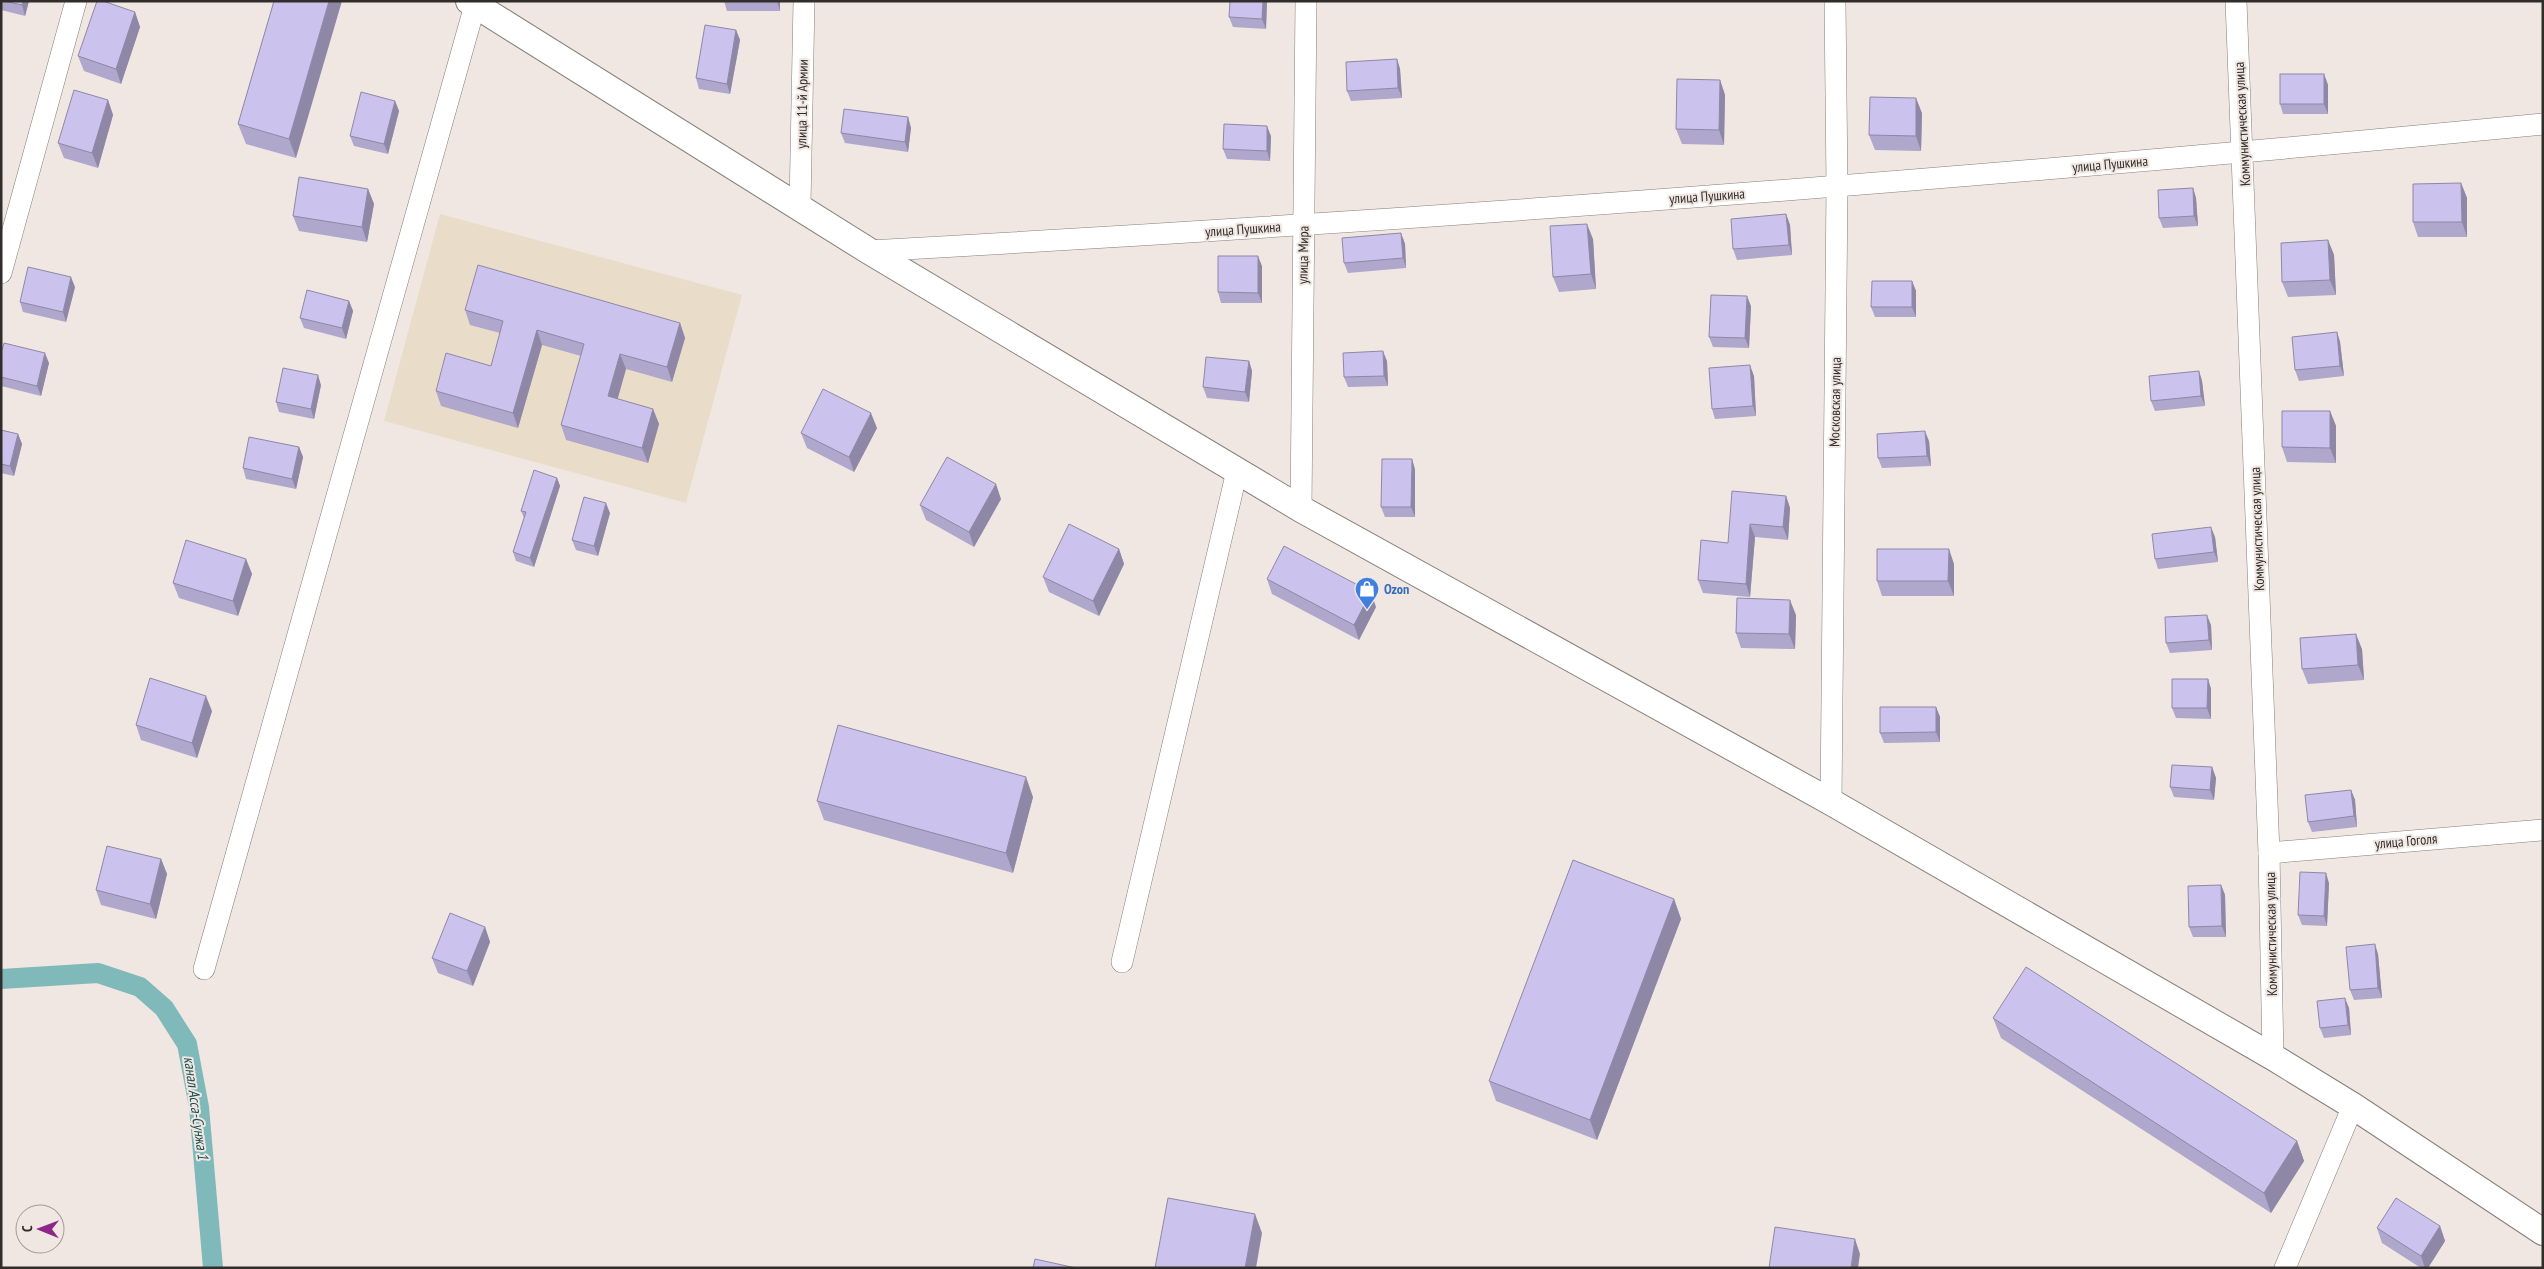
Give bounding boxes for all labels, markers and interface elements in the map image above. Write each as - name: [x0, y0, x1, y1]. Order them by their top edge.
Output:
- street label: улица 11-й Армии: [792, 59, 812, 149]
- street label: Коммунистическая улица: [2230, 62, 2254, 186]
- street label: улица Пушкина: [2071, 152, 2149, 176]
- street label: улица Пушкина: [1669, 184, 1745, 208]
- street label: улица Пушкина: [1205, 217, 1281, 241]
- street label: улица Мира: [1293, 226, 1313, 284]
- street label: Московская улица: [1825, 357, 1845, 447]
- street label: Коммунистическая улица: [2246, 467, 2268, 591]
- shop icon: Ozon: [1354, 576, 1380, 610]
- place label: Ozon: [1384, 580, 1409, 598]
- street label: улица Гоголя: [2374, 829, 2438, 853]
- street label: Коммунистическая улица: [2261, 872, 2281, 996]
- water label: канал Асса-Сунжа 1: [180, 1055, 213, 1161]
- north arrow: [15, 1204, 65, 1254]
- text: С: [18, 1225, 36, 1232]

